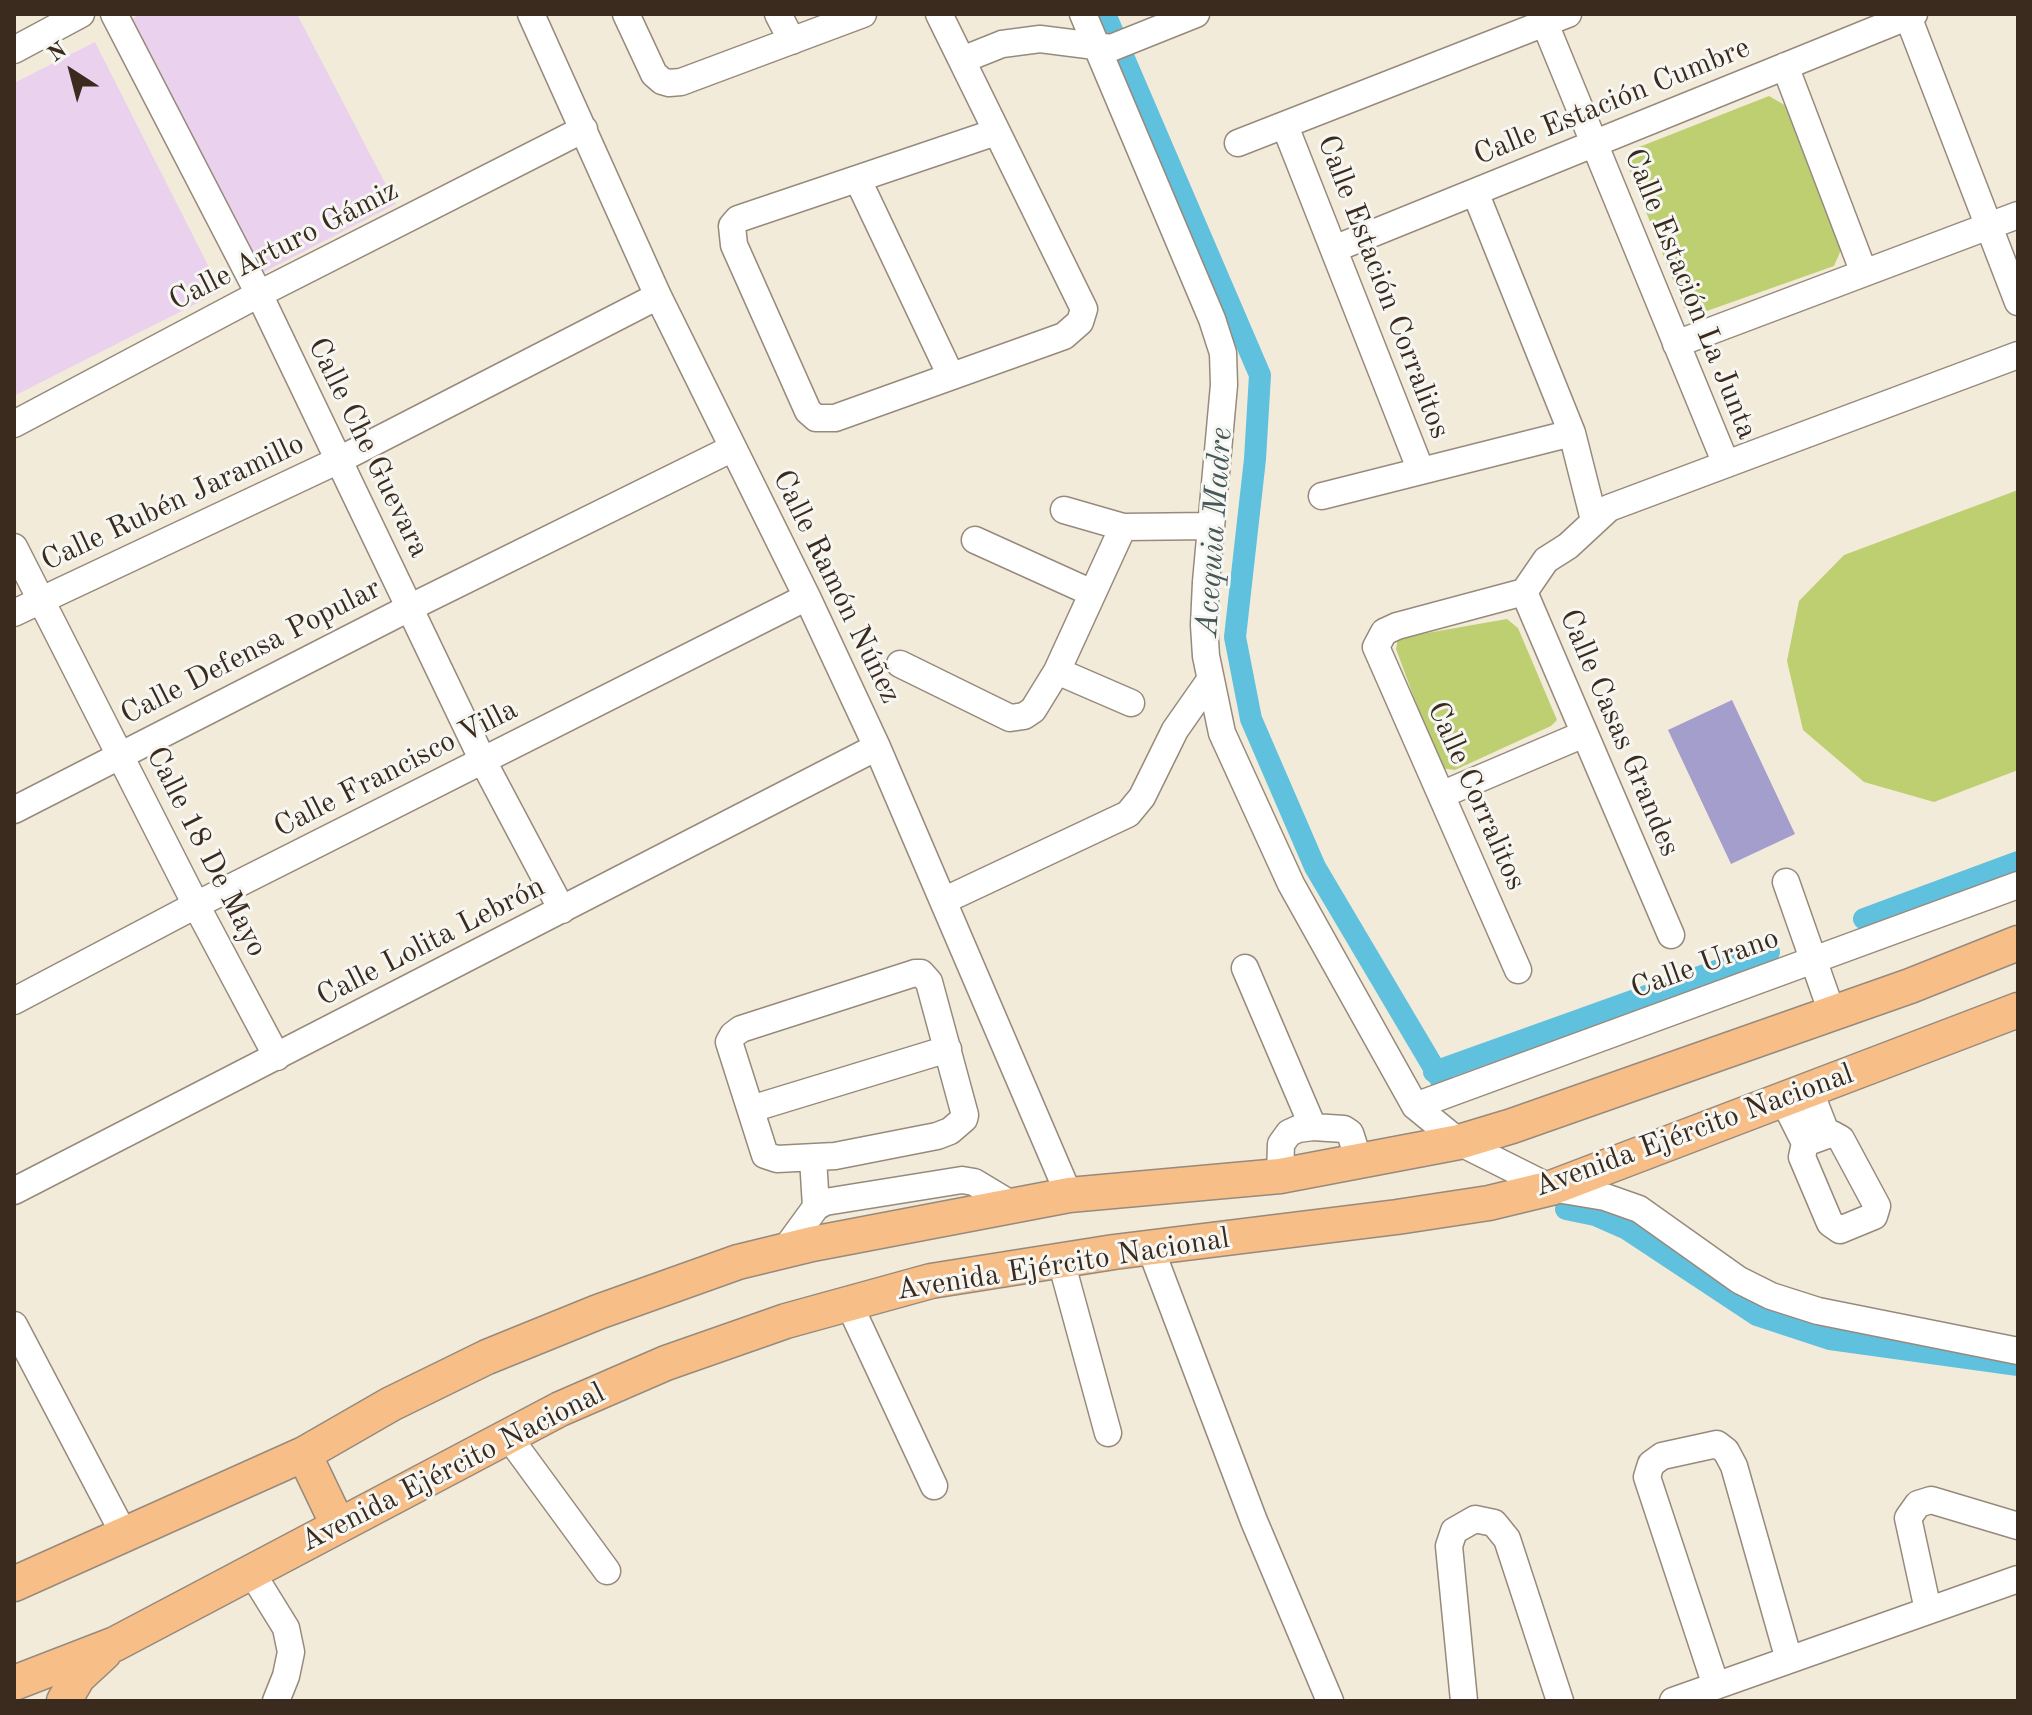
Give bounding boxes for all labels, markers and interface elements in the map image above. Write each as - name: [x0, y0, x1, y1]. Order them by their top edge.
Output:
- street label: Calle Estación Cumbre: [1469, 30, 1755, 174]
- north arrow: [32, 32, 112, 112]
- text: N: [45, 39, 71, 66]
- street label: Calle Estación Corralitos: [1308, 130, 1458, 444]
- street label: Calle Estación La Junta: [1615, 144, 1765, 444]
- street label: Calle Arturo Gámiz: [163, 173, 405, 319]
- street label: Calle Che Guevara: [299, 332, 437, 564]
- street label: Calle Rubén Jaramillo: [36, 426, 310, 580]
- water label: Acequia Madre: [1189, 426, 1241, 638]
- street label: Calle Ramón Núñez: [764, 464, 908, 710]
- street label: Calle Defensa Popular: [115, 571, 387, 733]
- street label: Calle Casas Grandes: [1551, 604, 1687, 862]
- street label: Calle Francisco Villa: [268, 692, 524, 846]
- street label: Calle Corralitos: [1418, 696, 1534, 896]
- street label: Calle 18 De Mayo: [138, 741, 274, 963]
- street label: Calle Lolita Lebrón: [311, 869, 551, 1015]
- street label: Calle Urano: [1626, 921, 1784, 1007]
- street label: Avenida Ejército Nacional: [1530, 1056, 1858, 1206]
- street label: Avenida Ejército Nacional: [894, 1221, 1232, 1309]
- street label: Avenida Ejército Nacional: [295, 1375, 611, 1561]

